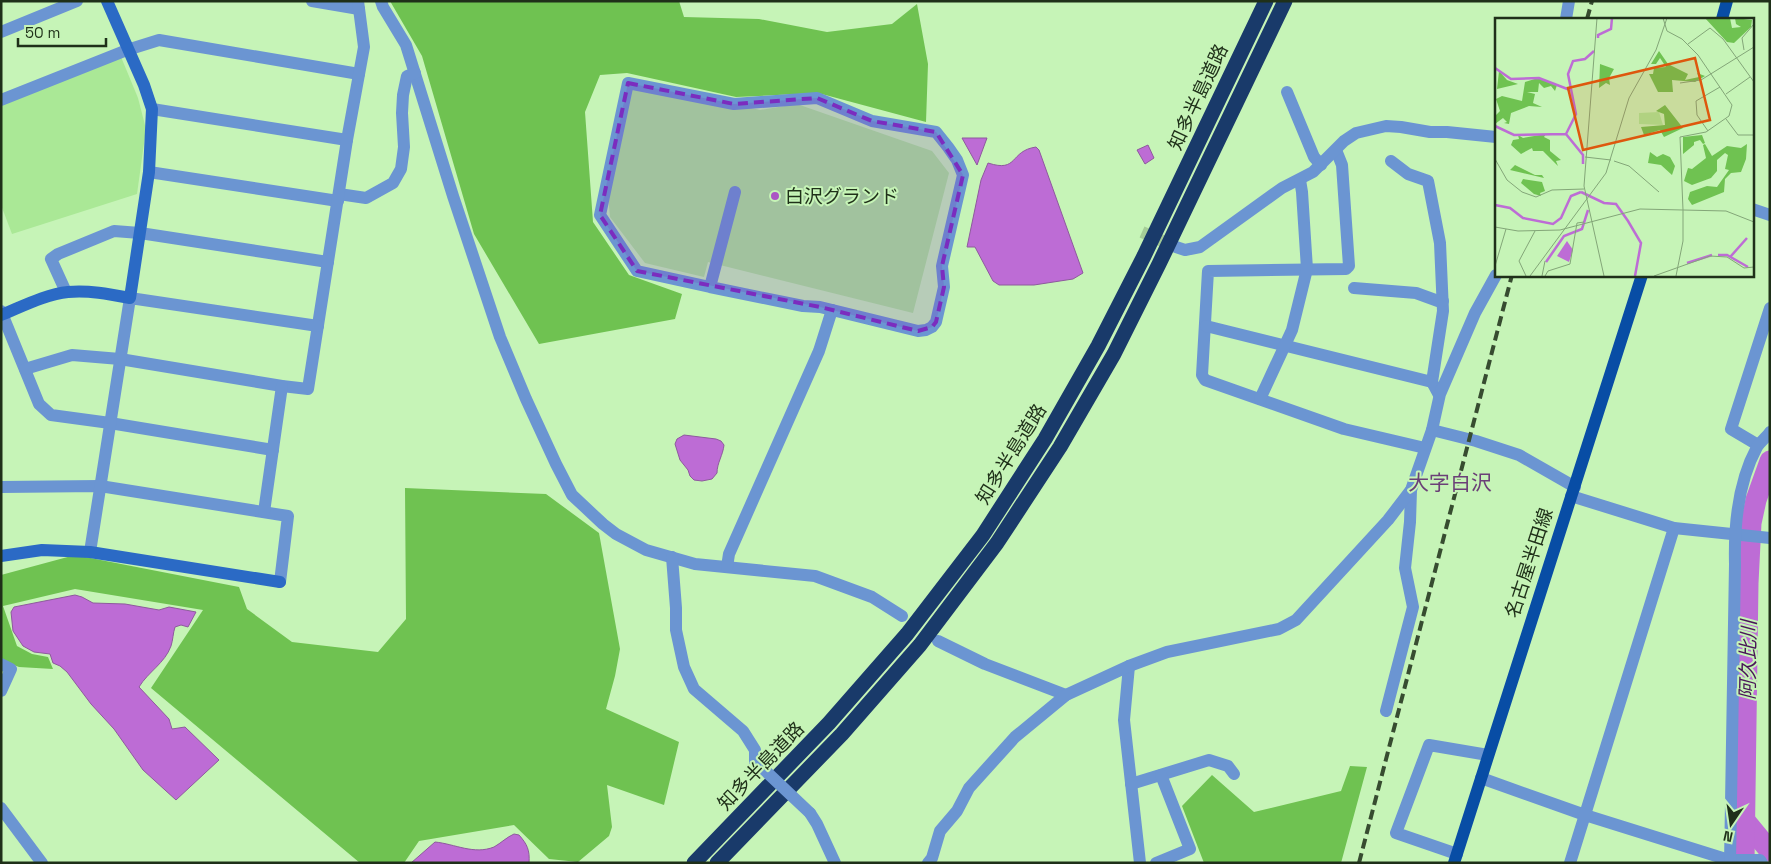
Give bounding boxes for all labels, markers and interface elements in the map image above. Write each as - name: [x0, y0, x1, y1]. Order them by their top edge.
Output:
- scale bar: [18, 15, 105, 47]
- inset map: [1495, 18, 1754, 276]
- text: 50 m: [25, 23, 60, 42]
- street label: 知多半島道路: [1163, 40, 1233, 154]
- place label: 白沢グランド: [785, 184, 899, 209]
- marker: 白沢グランド: [769, 190, 781, 202]
- street label: 知多半島道路: [970, 399, 1052, 509]
- district label: 大字白沢: [1408, 469, 1492, 496]
- street label: 名古屋半田線: [1499, 505, 1559, 621]
- water label: 阿久比川: [1734, 618, 1762, 700]
- street label: 知多半島道路: [712, 716, 810, 816]
- north arrow: [1706, 799, 1756, 849]
- text: N: [1721, 827, 1735, 846]

